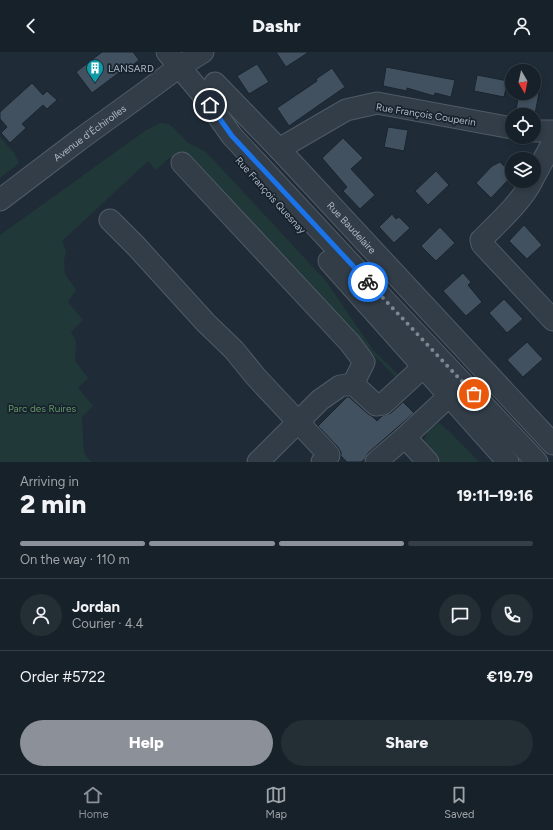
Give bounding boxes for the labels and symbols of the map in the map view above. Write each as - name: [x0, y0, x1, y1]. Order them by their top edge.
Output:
- building icon: LANSARD: [85, 58, 105, 83]
- place label: LANSARD: [108, 62, 154, 75]
- north arrow: [505, 64, 541, 100]
- pin: [193, 88, 227, 122]
- street label: Rue François Couperin: [375, 100, 477, 129]
- street label: Avenue d'Échirolles: [51, 102, 129, 164]
- street label: Rue François Quesnay: [233, 154, 309, 237]
- street label: Rue Baudelaire: [324, 199, 379, 257]
- courier: [348, 262, 388, 302]
- pin: [457, 377, 491, 411]
- park label: Parc des Ruires: [8, 402, 76, 415]

